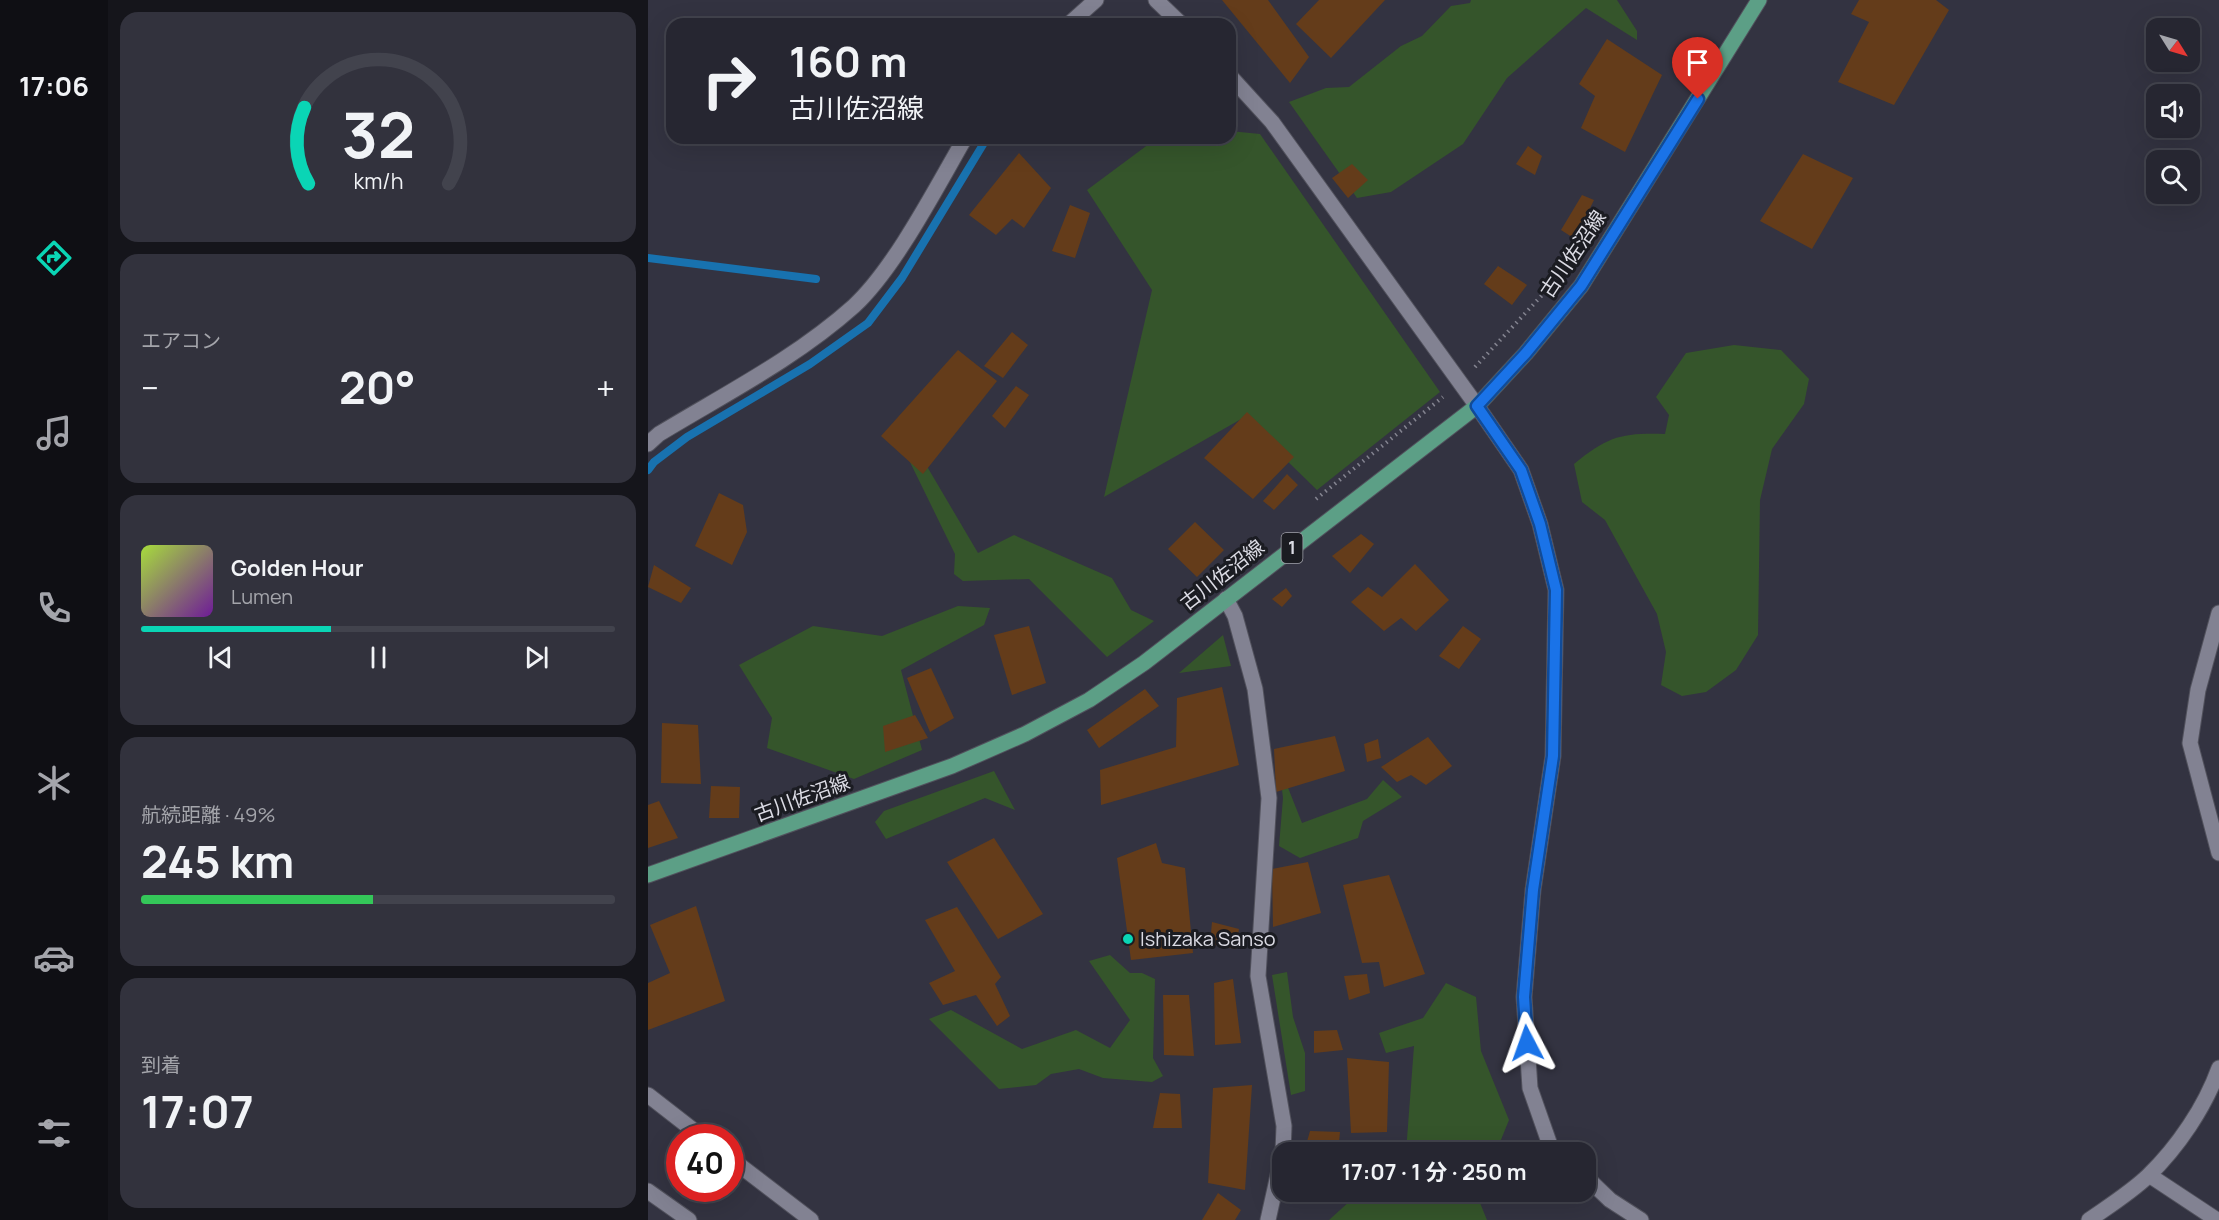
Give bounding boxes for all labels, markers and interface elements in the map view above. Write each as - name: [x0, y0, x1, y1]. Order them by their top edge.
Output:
- north arrow: [2146, 18, 2200, 72]
- map controls: [2146, 18, 2200, 204]
- text: 160 m: [789, 32, 907, 90]
- pin: [1672, 37, 1723, 99]
- icon: right: [690, 42, 768, 120]
- icon: arrive: [1681, 46, 1714, 79]
- text: 17:06: [19, 67, 89, 104]
- button: sound: [2146, 84, 2200, 138]
- text: 古川佐沼線: [789, 89, 924, 126]
- text: 32: [341, 91, 415, 177]
- button: search: [2146, 150, 2200, 204]
- text: km/h: [353, 166, 403, 195]
- street label: 古川佐沼線: [1533, 205, 1612, 303]
- icon: directions: [33, 237, 75, 279]
- text: エアコン: [141, 327, 221, 354]
- text: 20°: [339, 356, 416, 418]
- text: −: [141, 365, 159, 410]
- text: +: [596, 365, 615, 410]
- icon: music: [33, 412, 75, 454]
- street label: 古川佐沼線: [1174, 533, 1269, 616]
- road number: 1: [1282, 533, 1302, 563]
- text: Golden Hour: [231, 553, 364, 583]
- text: Lumen: [231, 583, 293, 610]
- icon: phone: [33, 587, 75, 629]
- icon: previous: [204, 641, 237, 674]
- icon: pause: [362, 641, 395, 674]
- icon: next: [520, 641, 553, 674]
- icon: climate: [33, 762, 75, 804]
- street label: 古川佐沼線: [750, 768, 853, 827]
- text: 航続距離 · 49%: [141, 801, 276, 828]
- text: 245 km: [141, 830, 294, 892]
- place label: Ishizaka Sanso: [1140, 925, 1276, 952]
- marker: Ishizaka Sanso: [1121, 932, 1135, 946]
- icon: car: [33, 937, 75, 979]
- position arrow: [1495, 1011, 1559, 1075]
- text: 到着: [141, 1051, 181, 1078]
- text: 17:07: [141, 1080, 254, 1142]
- icon: filters: [33, 1112, 75, 1154]
- speed limit sign: 40: [666, 1124, 744, 1202]
- text: 17:07 · 1 分 · 250 m: [1341, 1157, 1527, 1187]

